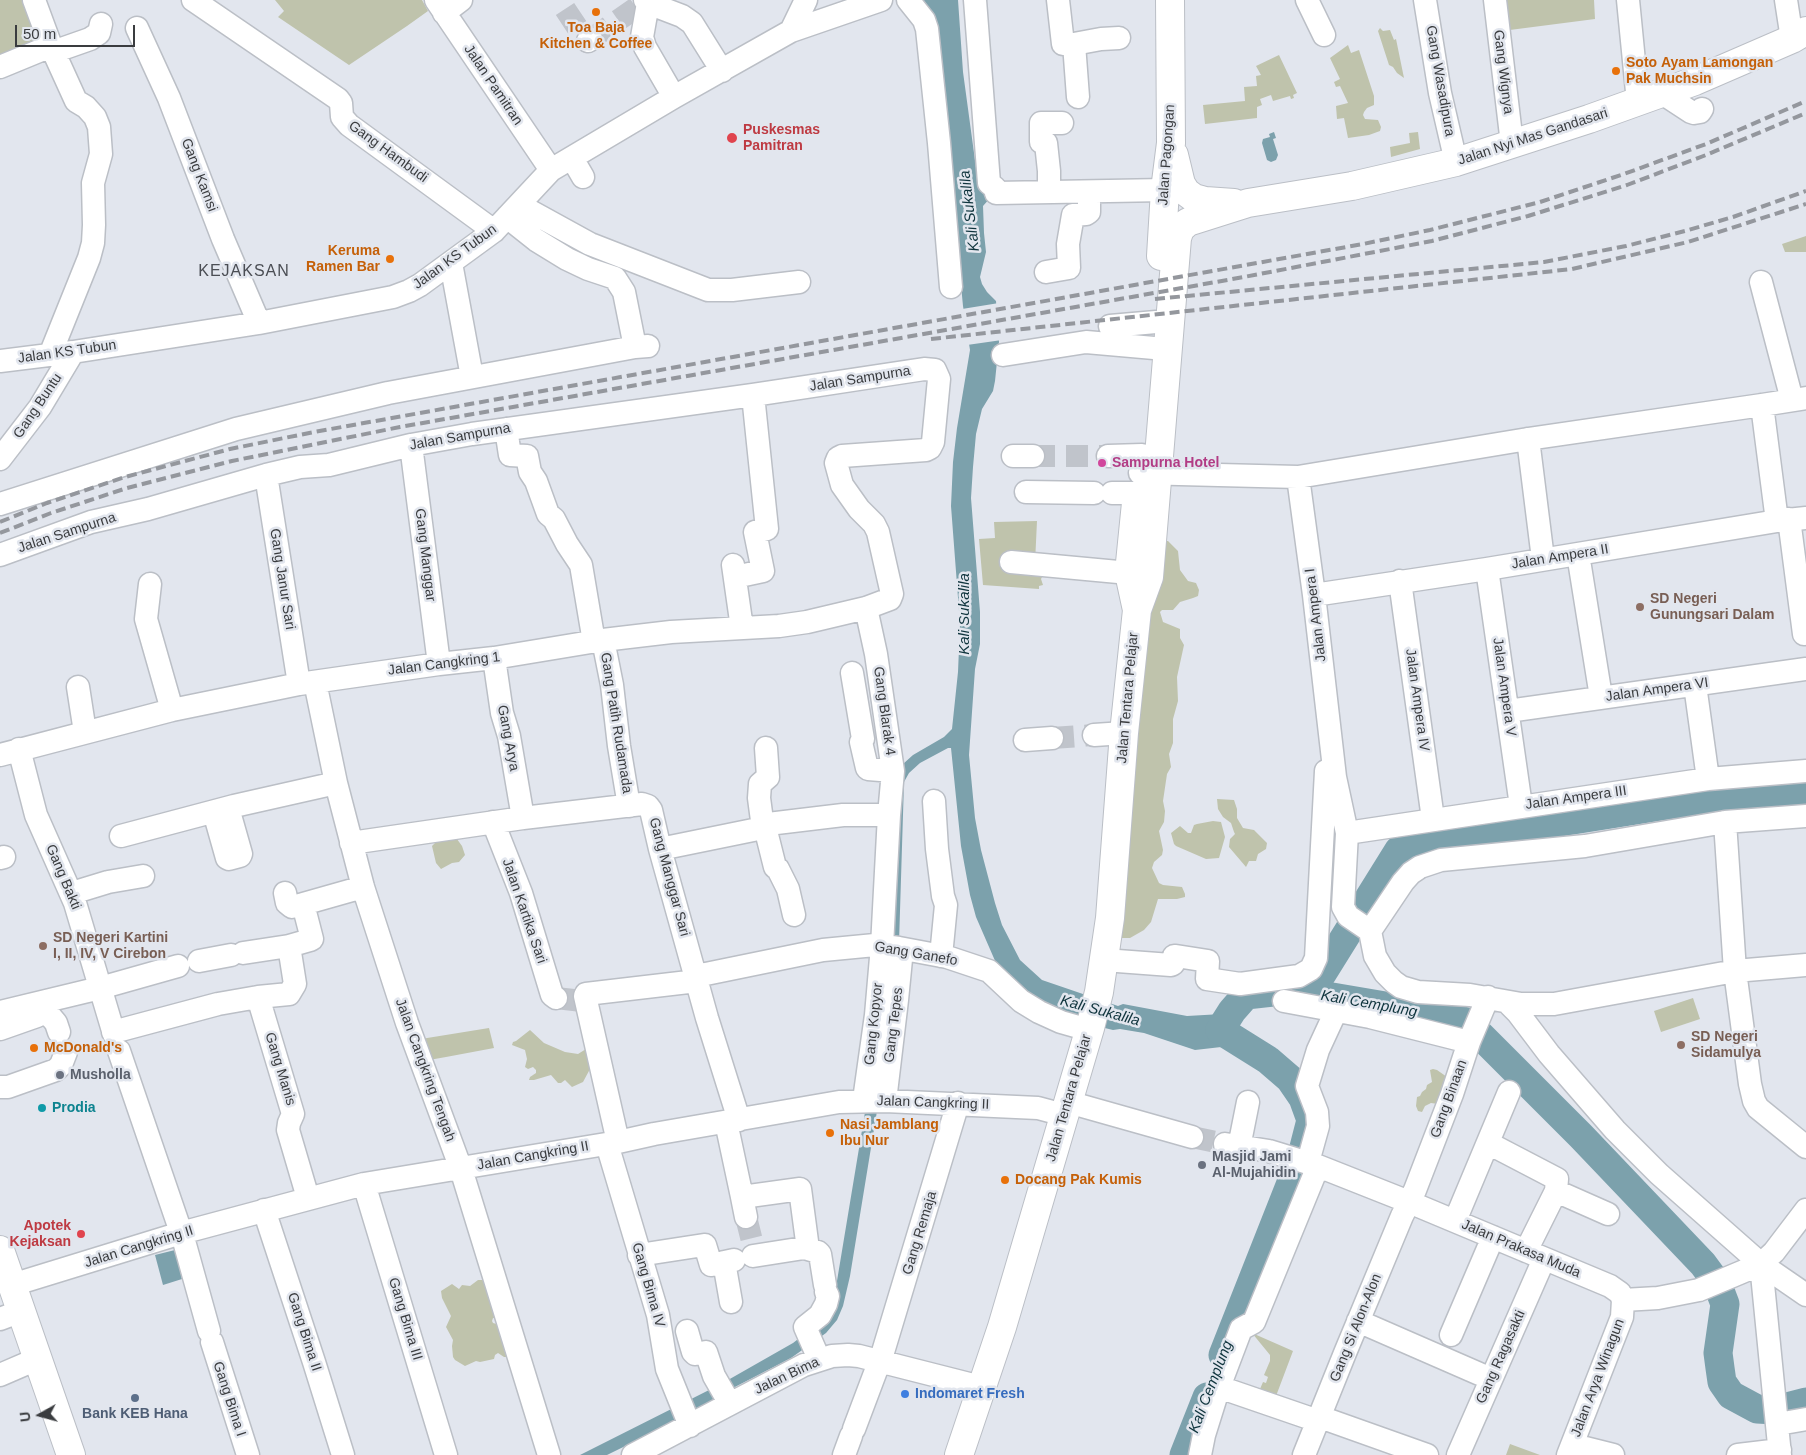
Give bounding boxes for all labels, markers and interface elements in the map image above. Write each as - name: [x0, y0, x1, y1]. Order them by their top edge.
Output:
- marker: Toa Baja Kitchen & Coffee: [590, 6, 602, 18]
- scale bar: [18, 15, 138, 47]
- place label: Toa Baja Kitchen & Coffee: [540, 20, 652, 52]
- street label: Gang Wasadipura: [1422, 24, 1458, 138]
- text: 50 m: [23, 25, 56, 42]
- street label: Gang Wignya: [1489, 29, 1517, 115]
- street label: Jalan Pamitran: [460, 42, 526, 128]
- place label: Soto Ayam Lamongan Pak Muchsin: [1626, 55, 1773, 88]
- marker: Soto Ayam Lamongan Pak Muchsin: [1610, 65, 1622, 77]
- street label: Jalan Pagongan: [1155, 104, 1179, 206]
- street label: Jalan Nyi Mas Gandasari: [1456, 105, 1610, 169]
- street label: Gang Hambudi: [345, 118, 431, 186]
- place label: Puskesmas Pamitran: [743, 122, 820, 154]
- marker: Puskesmas Pamitran: [725, 131, 739, 145]
- street label: Gang Kamsi: [177, 136, 221, 214]
- water label: Kali Sukalila: [956, 169, 984, 253]
- street label: Jalan KS Tubun: [410, 221, 500, 293]
- place label: Keruma Ramen Bar: [306, 243, 380, 276]
- marker: Keruma Ramen Bar: [384, 253, 396, 265]
- district label: KEJAKSAN: [197, 262, 291, 282]
- street label: Jalan KS Tubun: [17, 337, 117, 367]
- street label: Jalan Sampurna: [808, 363, 912, 395]
- street label: Gang Buntu: [10, 370, 66, 442]
- street label: Jalan Sampurna: [408, 420, 512, 454]
- place label: Sampurna Hotel: [1112, 455, 1219, 471]
- marker: Sampurna Hotel: [1096, 457, 1108, 469]
- street label: Gang Manggar: [411, 508, 439, 602]
- street label: Jalan Sampurna: [16, 509, 118, 557]
- street label: Gang Janur Sari: [266, 527, 298, 631]
- street label: Jalan Ampera II: [1510, 541, 1610, 573]
- street label: Jalan Ampera I: [1302, 567, 1330, 663]
- water label: Kali Sukalila: [956, 573, 974, 655]
- place label: SD Negeri Gunungsari Dalam: [1650, 591, 1774, 624]
- marker: SD Negeri Gunungsari Dalam: [1634, 601, 1646, 613]
- street label: Jalan Tentara Pelajar: [1114, 632, 1142, 764]
- street label: Jalan Ampera V: [1489, 637, 1519, 737]
- street label: Jalan Ampera IV: [1401, 648, 1433, 752]
- street label: Jalan Cangkring 1: [387, 649, 501, 679]
- street label: Gang Patih Rudamada: [597, 651, 635, 795]
- street label: Gang Blarak 4: [869, 666, 899, 756]
- street label: Jalan Ampera VI: [1605, 674, 1709, 706]
- street label: Gang Arya: [493, 704, 523, 772]
- street label: Jalan Ampera III: [1524, 783, 1628, 813]
- street label: Gang Manggar Sari: [645, 816, 693, 938]
- street label: Gang Bakti: [42, 842, 84, 912]
- street label: Jalan Kartika Sari: [498, 856, 550, 966]
- place label: SD Negeri Kartini I, II, IV, V Cirebon: [53, 930, 168, 962]
- street label: Gang Ganefo: [873, 938, 959, 970]
- marker: SD Negeri Kartini I, II, IV, V Cirebon: [37, 940, 49, 952]
- street label: Gang Kopyor: [861, 982, 887, 1066]
- street label: Gang Tepes: [881, 987, 907, 1063]
- water label: Kali Cemplung: [1319, 987, 1419, 1021]
- water label: Kali Sukalila: [1058, 992, 1142, 1030]
- street label: Jalan Cangkring Tengah: [391, 996, 459, 1144]
- place label: SD Negeri Sidamulya: [1691, 1029, 1761, 1062]
- street label: Gang Manis: [261, 1030, 299, 1108]
- street label: Jalan Tentara Pelajar: [1043, 1032, 1095, 1164]
- marker: SD Negeri Sidamulya: [1675, 1039, 1687, 1051]
- place label: McDonald's: [44, 1040, 122, 1056]
- marker: McDonald's: [28, 1042, 40, 1054]
- street label: Gang Binaan: [1427, 1058, 1471, 1140]
- place label: Musholla: [70, 1067, 131, 1083]
- marker: Musholla: [54, 1069, 66, 1081]
- street label: Jalan Cangkring II: [876, 1093, 990, 1113]
- place label: Prodia: [52, 1100, 96, 1116]
- marker: Prodia: [36, 1102, 48, 1114]
- place label: Nasi Jamblang Ibu Nur: [840, 1117, 939, 1150]
- marker: Nasi Jamblang Ibu Nur: [824, 1127, 836, 1139]
- street label: Jalan Cangkring II: [476, 1138, 590, 1174]
- place label: Masjid Jami Al-Mujahidin: [1212, 1149, 1296, 1182]
- marker: Masjid Jami Al-Mujahidin: [1196, 1159, 1208, 1171]
- place label: Docang Pak Kumis: [1015, 1172, 1142, 1188]
- marker: Docang Pak Kumis: [999, 1174, 1011, 1186]
- street label: Gang Remaja: [899, 1189, 941, 1277]
- street label: Jalan Prakasa Muda: [1459, 1216, 1583, 1282]
- place label: Apotek Kejaksan: [10, 1218, 71, 1250]
- street label: Jalan Cangkring II: [83, 1222, 195, 1272]
- marker: Apotek Kejaksan: [75, 1228, 87, 1240]
- street label: Gang Bima IV: [628, 1241, 668, 1329]
- street label: Gang Si Alon-Alon: [1327, 1271, 1385, 1385]
- street label: Gang Bima III: [384, 1276, 426, 1362]
- street label: Gang Bima II: [283, 1291, 325, 1373]
- street label: Gang Ragasakti: [1473, 1308, 1529, 1406]
- street label: Jalan Arya Winagun: [1568, 1317, 1628, 1439]
- water label: Kali Cemplung: [1185, 1338, 1237, 1436]
- street label: Jalan Bima: [752, 1354, 822, 1398]
- street label: Gang Bima I: [209, 1359, 249, 1439]
- place label: Indomaret Fresh: [915, 1386, 1025, 1402]
- marker: Indomaret Fresh: [899, 1388, 911, 1400]
- north arrow: [15, 1390, 65, 1440]
- marker: Bank KEB Hana: [129, 1392, 141, 1404]
- place label: Bank KEB Hana: [82, 1406, 188, 1422]
- text: U: [17, 1411, 34, 1423]

